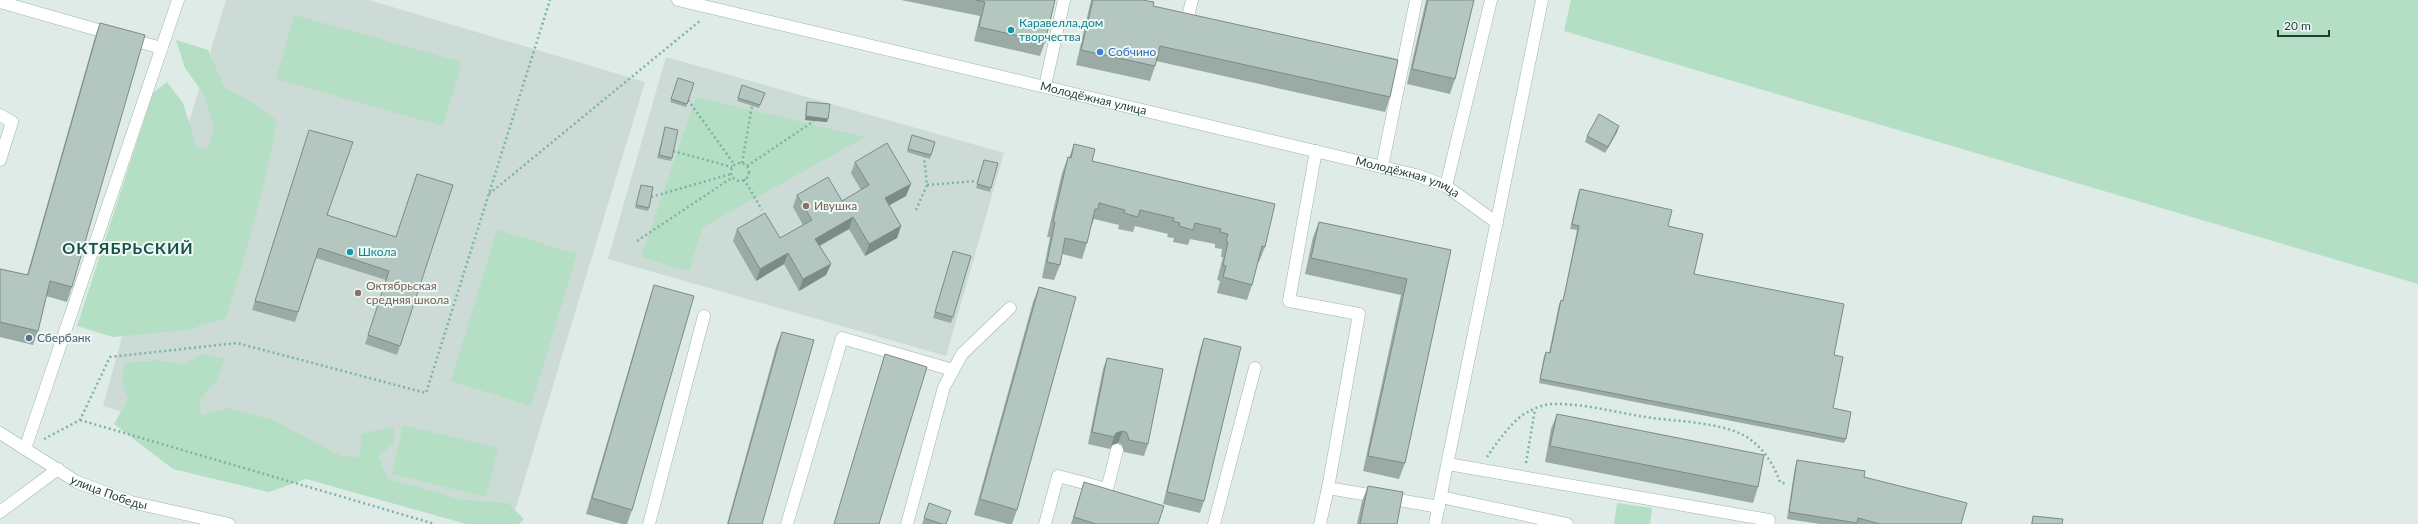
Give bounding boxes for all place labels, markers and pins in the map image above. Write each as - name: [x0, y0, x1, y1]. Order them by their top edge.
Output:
- place label: Каравелла,дом творчества: [1019, 15, 1103, 44]
- marker: Каравелла,дом творчества: [1006, 25, 1016, 35]
- place label: Собчино: [1108, 44, 1157, 59]
- marker: Собчино: [1095, 47, 1105, 57]
- place label: Ивушка: [814, 198, 857, 213]
- marker: Ивушка: [801, 201, 811, 211]
- place label: Школа: [358, 244, 396, 259]
- marker: Школа: [345, 247, 355, 257]
- place label: Октябрьская средняя школа: [366, 278, 449, 307]
- marker: Октябрьская средняя школа: [353, 288, 363, 298]
- place label: Сбербанк: [37, 330, 92, 345]
- marker: Сбербанк: [24, 333, 34, 343]

